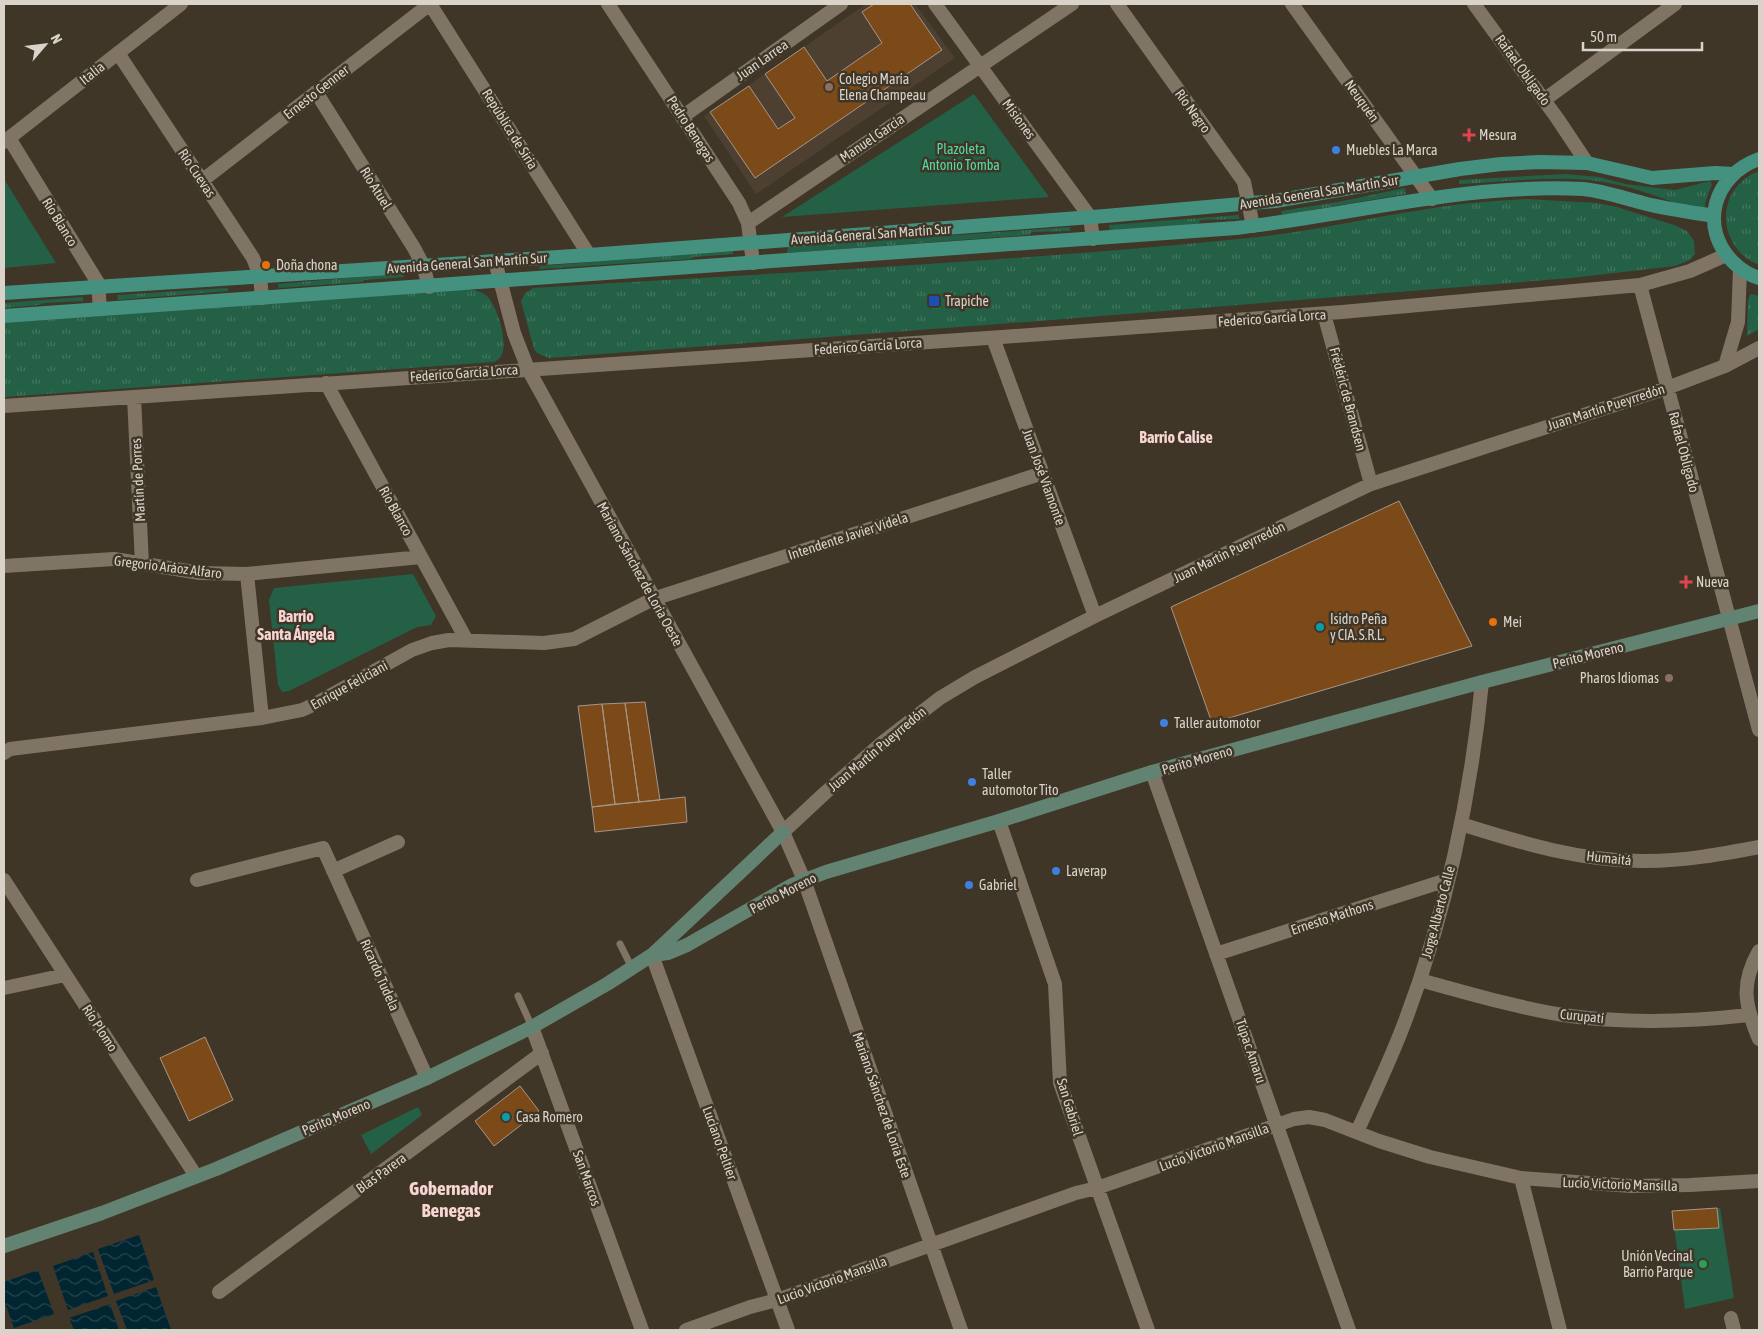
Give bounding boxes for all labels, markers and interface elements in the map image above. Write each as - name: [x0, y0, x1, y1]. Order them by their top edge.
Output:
- north arrow: [20, 20, 70, 70]
- scale bar: [1583, 20, 1702, 52]
- text: 50 m: [1590, 28, 1617, 45]
- text: N: [47, 31, 65, 46]
- street label: Rafael Obligado: [1492, 32, 1554, 108]
- street label: Juan Larrea: [733, 36, 791, 84]
- street label: Italia: [76, 58, 108, 88]
- street label: Ernesto Genner: [280, 61, 353, 122]
- place label: Colegio María Elena Champeau: [839, 71, 926, 103]
- street label: Neuquén: [1341, 77, 1383, 125]
- marker: Colegio María Elena Champeau: [823, 81, 835, 93]
- street label: República de Siria: [479, 86, 541, 172]
- street label: Río Negro: [1172, 86, 1214, 136]
- street label: Pedro Benegas: [664, 93, 718, 165]
- street label: Misiones: [999, 96, 1039, 142]
- street label: Manuel García: [837, 111, 907, 165]
- place label: Mesura: [1479, 127, 1517, 143]
- marker: Mesura: [1463, 129, 1475, 141]
- park label: Plazoleta Antonio Tomba: [922, 141, 1000, 173]
- place label: Muebles La Marca: [1346, 142, 1437, 158]
- marker: Muebles La Marca: [1330, 144, 1342, 156]
- street label: Río Cuevas: [175, 146, 219, 200]
- street label: Río Atuel: [357, 164, 395, 212]
- street label: Avenida General San Martín Sur: [1238, 171, 1400, 212]
- street label: Río Blanco: [39, 195, 81, 249]
- street label: Avenida General San Martín Sur: [790, 220, 952, 248]
- street label: Avenida General San Martín Sur: [386, 249, 548, 277]
- place label: Doña chona: [276, 257, 338, 273]
- marker: Doña chona: [260, 259, 272, 271]
- place label: Trapiche: [945, 293, 989, 309]
- marker: Trapiche: [927, 294, 941, 308]
- street label: Federico García Lorca: [1217, 306, 1327, 330]
- street label: Federico García Lorca: [813, 334, 923, 358]
- street label: Frédéric de Brandsen: [1326, 345, 1370, 453]
- street label: Federico García Lorca: [409, 361, 519, 385]
- street label: Juan Martín Pueyrredón: [1545, 380, 1667, 434]
- street label: Rafael Obligado: [1666, 410, 1702, 494]
- street label: Juan José Viamonte: [1019, 427, 1069, 527]
- district label: Barrio Calise: [1139, 428, 1213, 446]
- street label: Martín de Porres: [128, 438, 148, 522]
- street label: Río Blanco: [376, 483, 416, 539]
- street label: Mariano Sánchez de Loria Oeste: [594, 499, 686, 649]
- street label: Intendente Javier Videla: [786, 509, 910, 563]
- street label: Juan Martín Pueyrredón: [1170, 518, 1288, 586]
- street label: Gregorio Aráoz Alfaro: [113, 552, 223, 582]
- place label: Nueva: [1696, 574, 1729, 590]
- marker: Nueva: [1680, 576, 1692, 588]
- district label: Barrio Santa Ángela: [257, 607, 335, 643]
- place label: Isidro Peña y CIA. S.R.L.: [1330, 611, 1387, 643]
- place label: Mei: [1503, 614, 1522, 630]
- marker: Mei: [1487, 616, 1499, 628]
- marker: Isidro Peña y CIA. S.R.L.: [1314, 621, 1326, 633]
- street label: Perito Moreno: [1551, 638, 1625, 672]
- street label: Enrique Feliciani: [308, 657, 390, 713]
- place label: Pharos Idiomas: [1580, 670, 1659, 686]
- marker: Pharos Idiomas: [1663, 672, 1675, 684]
- street label: Juan Martín Pueyrredón: [825, 704, 929, 794]
- place label: Taller automotor: [1174, 715, 1261, 731]
- marker: Taller automotor: [1158, 717, 1170, 729]
- street label: Perito Moreno: [1160, 742, 1234, 778]
- place label: Taller automotor Tito: [982, 766, 1058, 798]
- marker: Taller automotor Tito: [966, 776, 978, 788]
- street label: Humaitá: [1586, 848, 1632, 868]
- place label: Laverap: [1066, 863, 1107, 879]
- street label: Jorge Alberto Calle: [1418, 864, 1458, 960]
- marker: Laverap: [1050, 865, 1062, 877]
- street label: Perito Moreno: [747, 869, 819, 917]
- place label: Gabriel: [979, 877, 1017, 893]
- marker: Gabriel: [963, 879, 975, 891]
- street label: Ernesto Mathons: [1289, 896, 1375, 938]
- street label: Ricardo Tudela: [357, 937, 403, 1013]
- street label: Río Plomo: [79, 1002, 121, 1054]
- street label: Curupatí: [1559, 1006, 1605, 1026]
- street label: Túpac Amaru: [1233, 1017, 1269, 1085]
- street label: Mariano Sánchez de Loria Este: [849, 1030, 915, 1180]
- street label: San Gabriel: [1054, 1076, 1086, 1138]
- street label: Perito Moreno: [299, 1095, 373, 1139]
- street label: Luciano Peltier: [699, 1104, 741, 1183]
- place label: Casa Romero: [516, 1109, 583, 1125]
- marker: Casa Romero: [500, 1111, 512, 1123]
- street label: Lucio Victorio Mansilla: [1157, 1120, 1271, 1174]
- street label: San Marcos: [570, 1148, 604, 1208]
- street label: Blas Parera: [353, 1150, 409, 1196]
- street label: Lucio Victorio Mansilla: [1562, 1174, 1678, 1194]
- district label: Gobernador Benegas: [409, 1177, 493, 1221]
- place label: Unión Vecinal Barrio Parque: [1621, 1248, 1693, 1280]
- street label: Lucio Victorio Mansilla: [775, 1253, 889, 1307]
- marker: Unión Vecinal Barrio Parque: [1697, 1258, 1709, 1270]

